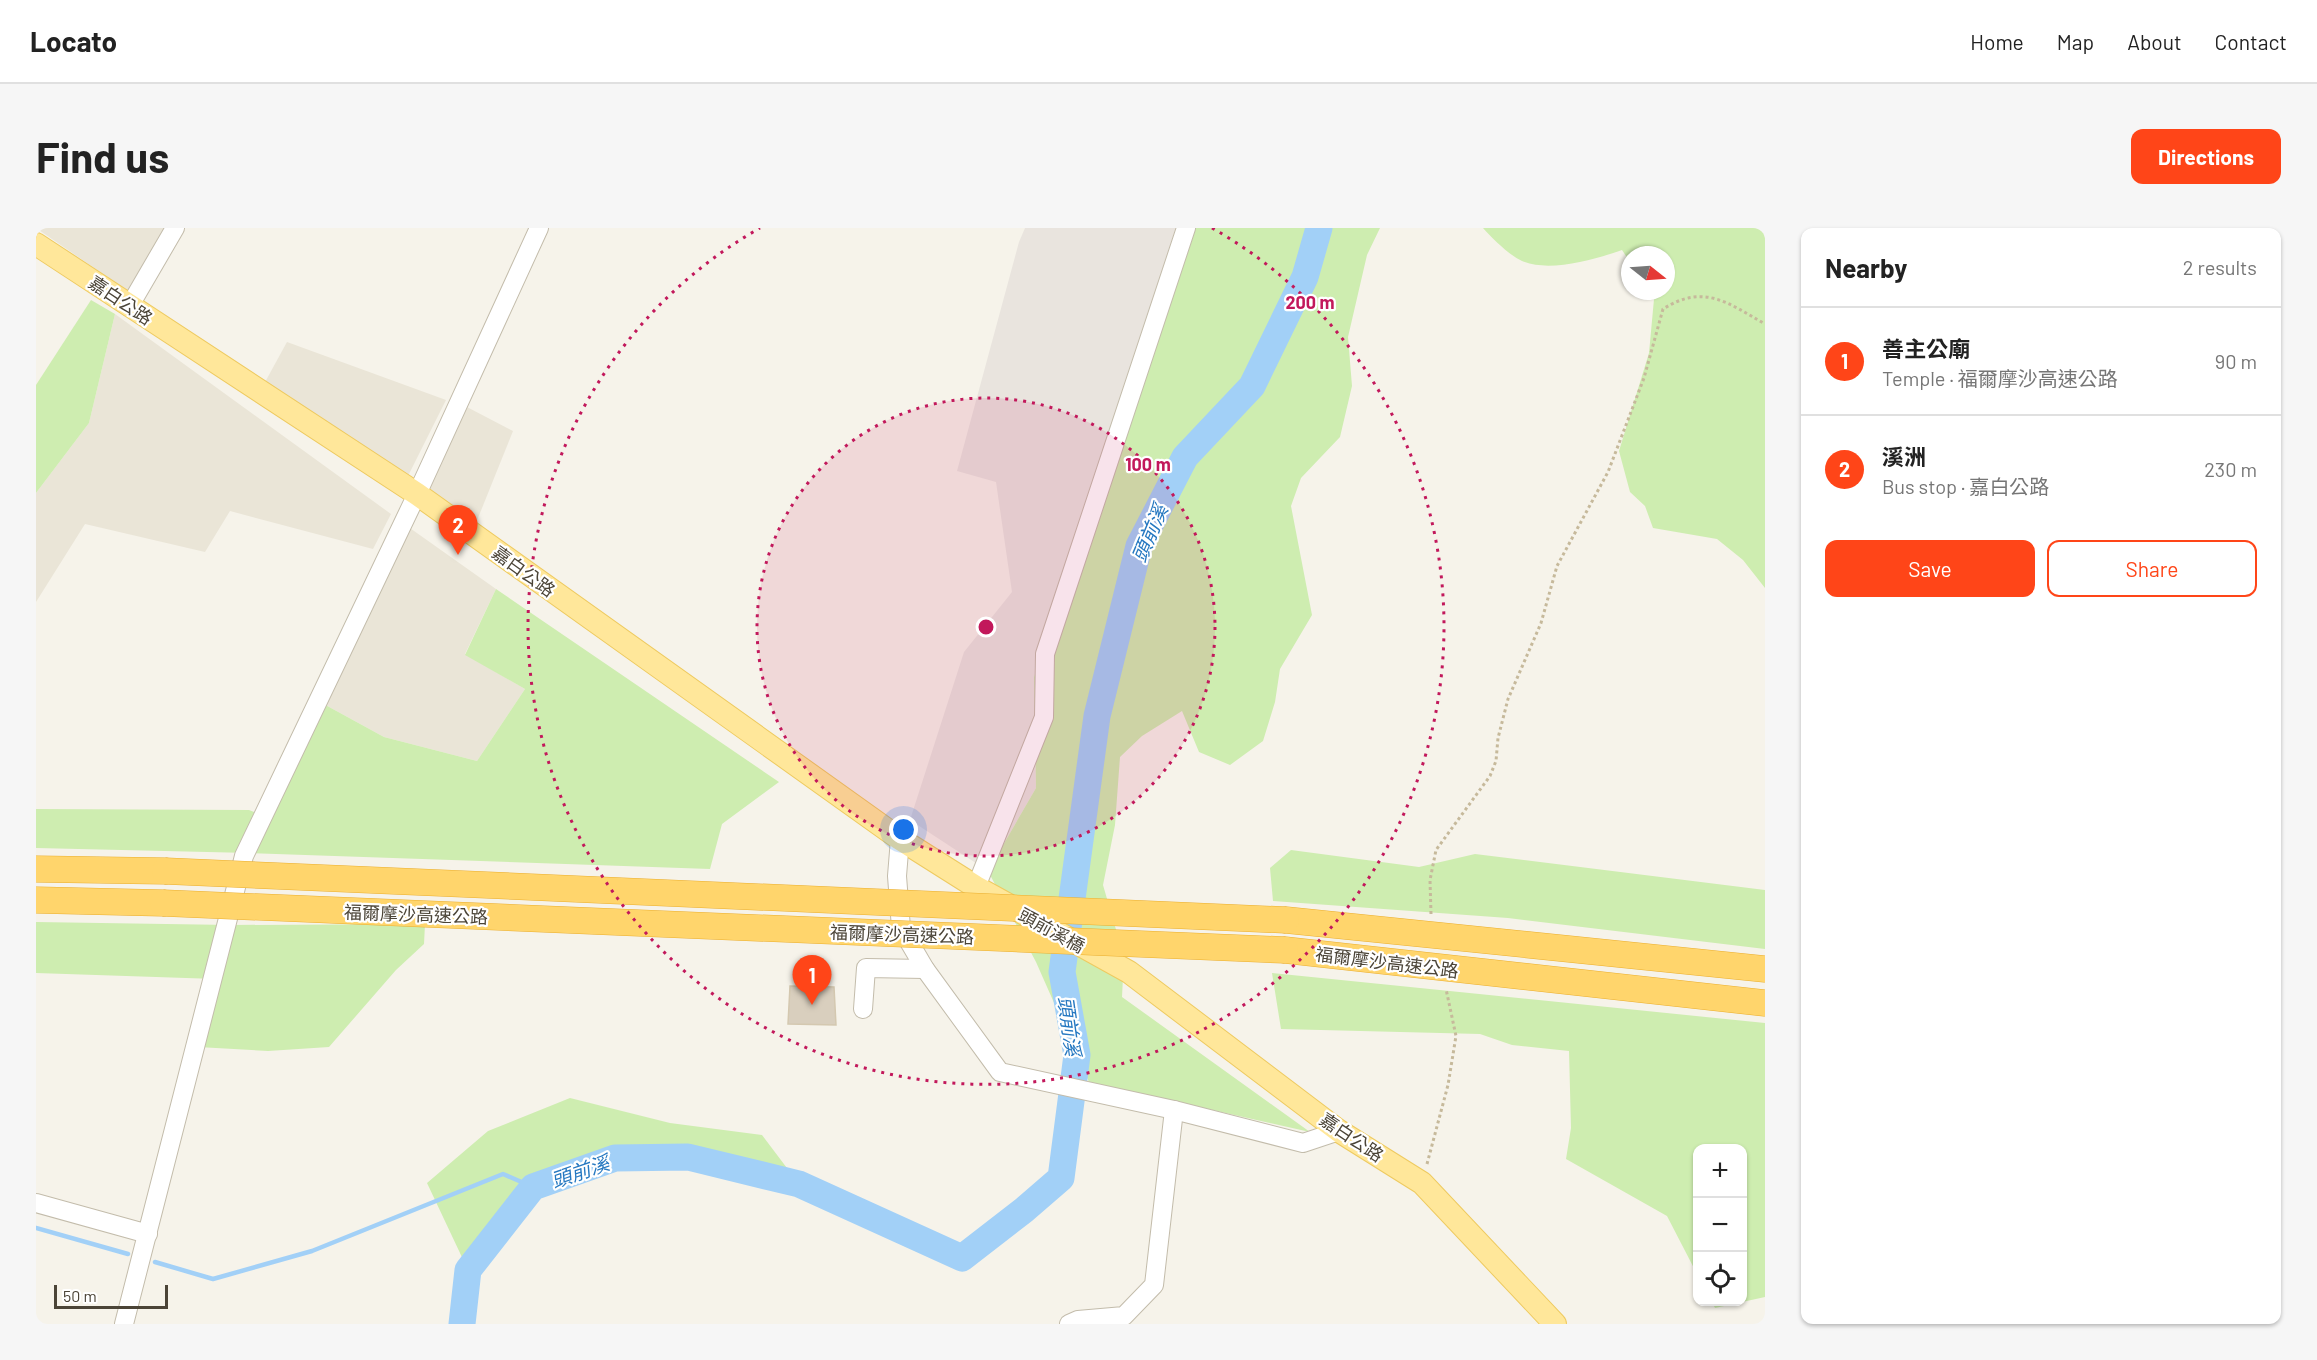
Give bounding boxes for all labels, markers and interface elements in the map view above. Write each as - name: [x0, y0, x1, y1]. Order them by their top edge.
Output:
- text: Locato: [30, 24, 117, 58]
- text: Home: [1970, 29, 2024, 54]
- text: Map: [2057, 29, 2094, 54]
- text: About: [2127, 29, 2182, 54]
- text: Contact: [2215, 29, 2287, 54]
- button: Directions: [2131, 129, 2281, 184]
- text: Find us: [36, 131, 169, 181]
- north arrow: [1621, 246, 1675, 300]
- text: Nearby: [1825, 252, 1907, 283]
- text: 2 results: [2183, 255, 2257, 279]
- street label: 嘉白公路: [85, 271, 157, 329]
- text: 200 m: [1285, 291, 1335, 313]
- text: 善主公廟: [1882, 335, 1970, 361]
- text: 1: [1841, 349, 1848, 373]
- text: 90 m: [2215, 349, 2257, 373]
- text: Temple · 福爾摩沙高速公路: [1882, 366, 2118, 390]
- text: 溪洲: [1882, 443, 1926, 469]
- text: 100 m: [1125, 453, 1171, 475]
- text: 2: [1839, 457, 1850, 481]
- text: 230 m: [2204, 457, 2257, 481]
- text: Bus stop · 嘉白公路: [1882, 474, 2049, 498]
- water label: 頭前溪: [1126, 498, 1173, 565]
- pin: 2: [438, 506, 478, 555]
- button: Save: [1825, 540, 2035, 597]
- button: Share: [2047, 540, 2257, 597]
- street label: 嘉白公路: [488, 541, 560, 601]
- centre of rings: [976, 617, 996, 637]
- your location: [889, 815, 918, 844]
- street label: 福爾摩沙高速公路: [344, 900, 488, 928]
- street label: 頭前溪橋: [1015, 903, 1089, 957]
- street label: 福爾摩沙高速公路: [830, 920, 974, 948]
- street label: 福爾摩沙高速公路: [1314, 942, 1460, 982]
- pin: 1: [792, 956, 832, 1005]
- water label: 頭前溪: [1054, 995, 1086, 1060]
- street label: 嘉白公路: [1316, 1108, 1388, 1166]
- map controls: [1693, 1144, 1747, 1306]
- button: +: [1693, 1144, 1747, 1198]
- water label: 頭前溪: [548, 1149, 615, 1192]
- button: −: [1693, 1198, 1747, 1252]
- button: locate: [1693, 1252, 1747, 1306]
- scale bar: [54, 1282, 168, 1310]
- text: 50 m: [63, 1286, 97, 1305]

